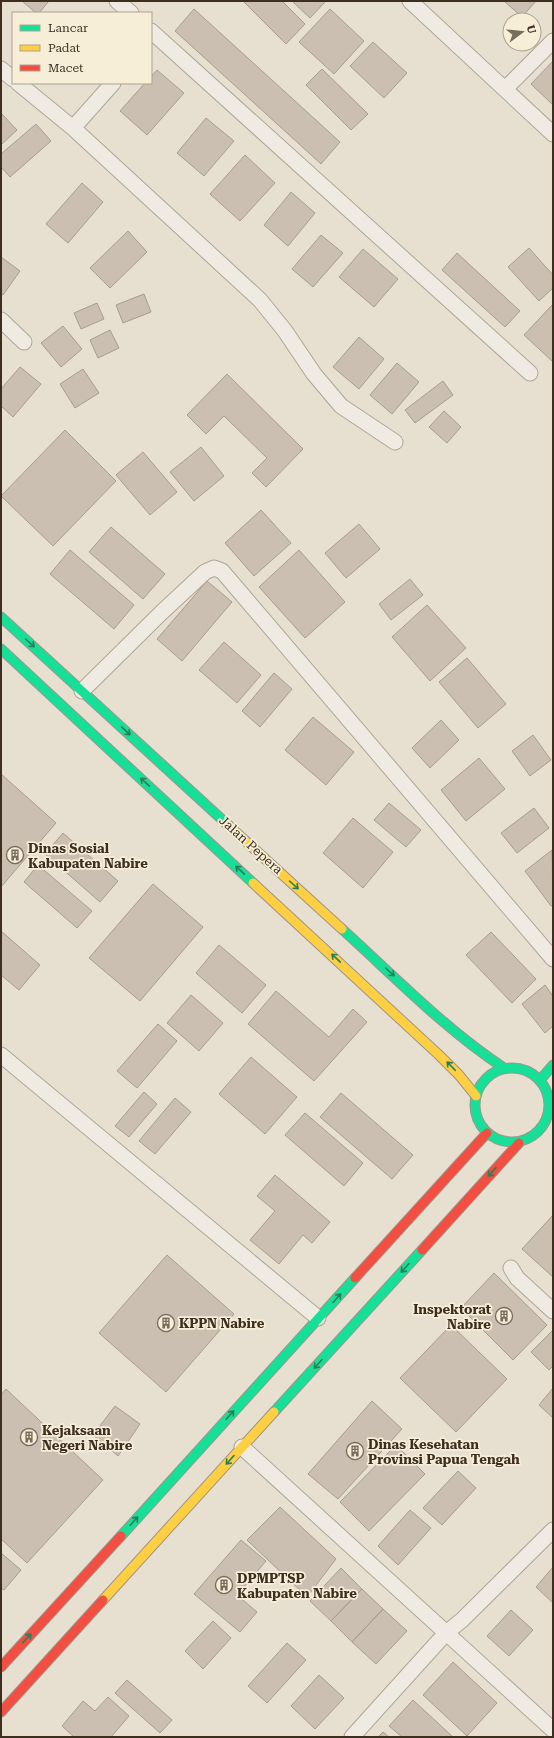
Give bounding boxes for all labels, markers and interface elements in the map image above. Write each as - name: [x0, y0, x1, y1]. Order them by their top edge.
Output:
- legend: [12, 12, 152, 84]
- north arrow: [502, 12, 542, 52]
- text: Lancar: [48, 21, 88, 35]
- text: U: [524, 24, 539, 36]
- text: Padat: [48, 41, 81, 55]
- text: Macet: [48, 61, 84, 75]
- one-way arrow: [25, 638, 35, 648]
- one-way arrow: [121, 726, 131, 735]
- one-way arrow: [140, 777, 150, 787]
- street label: Jalan Pepera: [216, 813, 286, 877]
- place label: Dinas Sosial Kabupaten Nabire: [28, 841, 148, 871]
- building icon: Dinas Sosial Kabupaten Nabire: [5, 845, 25, 865]
- one-way arrow: [235, 865, 245, 875]
- one-way arrow: [289, 880, 299, 889]
- one-way arrow: [330, 954, 341, 963]
- one-way arrow: [385, 968, 395, 977]
- one-way arrow: [446, 1061, 456, 1071]
- one-way arrow: [488, 1166, 497, 1177]
- one-way arrow: [401, 1262, 410, 1272]
- one-way arrow: [332, 1293, 341, 1303]
- place label: Inspektorat Nabire: [413, 1302, 492, 1332]
- building icon: Inspektorat Nabire: [494, 1306, 514, 1326]
- building icon: KPPN Nabire: [156, 1313, 176, 1333]
- place label: KPPN Nabire: [179, 1316, 265, 1331]
- one-way arrow: [313, 1359, 322, 1369]
- one-way arrow: [226, 1410, 235, 1420]
- place label: Kejaksaan Negeri Nabire: [42, 1423, 133, 1453]
- building icon: Kejaksaan Negeri Nabire: [19, 1427, 39, 1447]
- place label: Dinas Kesehatan Provinsi Papua Tengah: [368, 1437, 520, 1467]
- building icon: Dinas Kesehatan Provinsi Papua Tengah: [345, 1441, 365, 1461]
- one-way arrow: [225, 1455, 235, 1465]
- one-way arrow: [129, 1516, 138, 1526]
- place label: DPMPTSP Kabupaten Nabire: [237, 1571, 357, 1601]
- building icon: DPMPTSP Kabupaten Nabire: [214, 1575, 234, 1595]
- one-way arrow: [23, 1633, 32, 1643]

